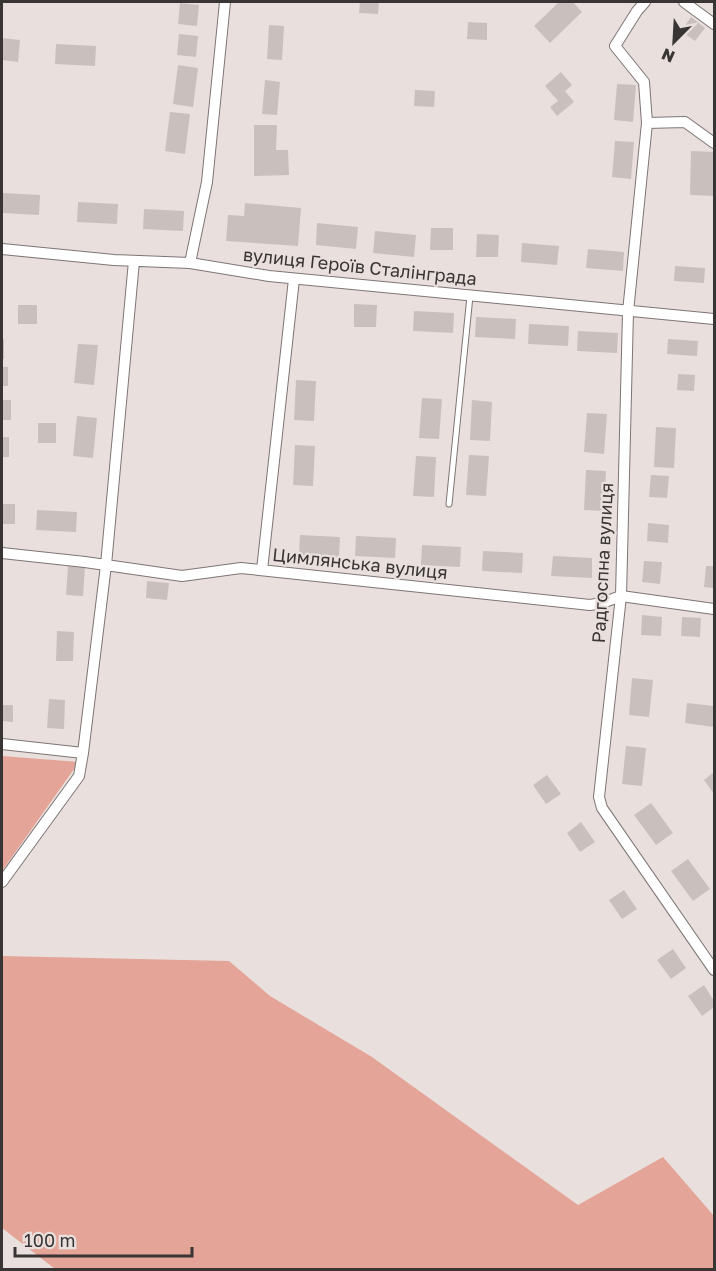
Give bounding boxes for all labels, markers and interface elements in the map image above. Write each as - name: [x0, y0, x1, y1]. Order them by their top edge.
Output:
- north arrow: [644, 12, 704, 72]
- text: N: [658, 44, 678, 67]
- street label: вулиця Героїв Сталінграда: [242, 243, 478, 289]
- street label: Радгоспна вулиця: [587, 482, 617, 644]
- street label: Цимлянська вулиця: [271, 543, 449, 583]
- scale bar: [15, 1220, 192, 1258]
- text: 100 m: [24, 1229, 75, 1251]

